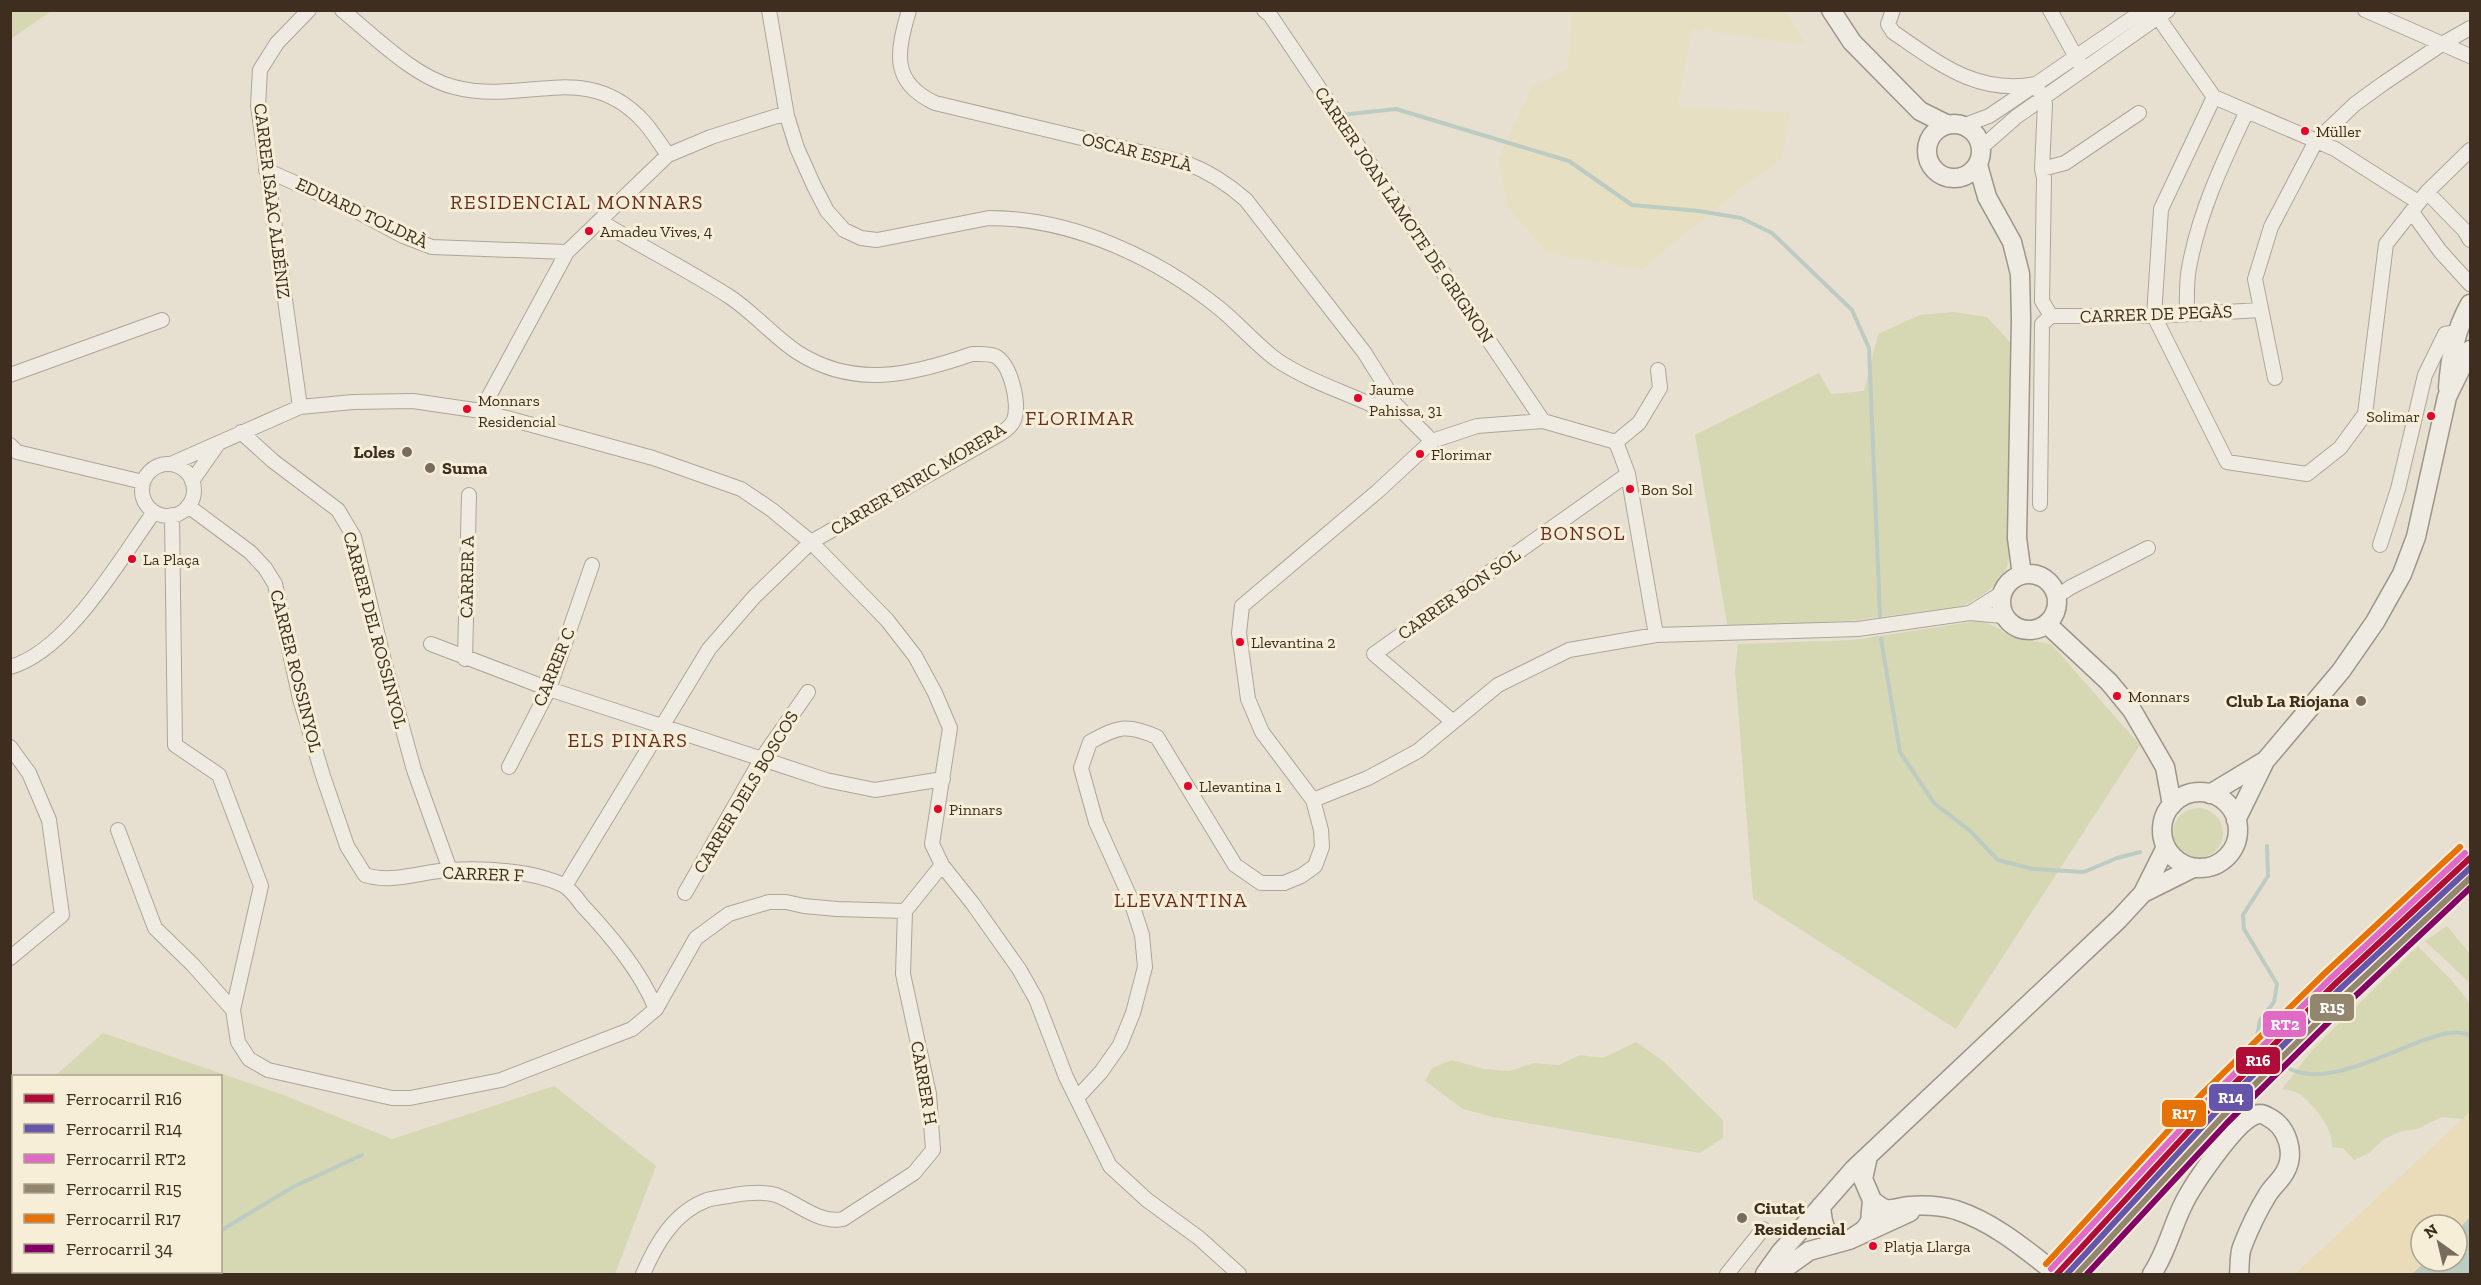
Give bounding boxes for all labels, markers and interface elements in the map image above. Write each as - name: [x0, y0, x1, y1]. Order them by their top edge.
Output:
- street label: CARRER JOAN LAMOTE DE GRIGNON: [1310, 83, 1498, 347]
- street label: CARRER ISAAC ALBÉNIZ: [249, 102, 295, 300]
- place label: Müller: [2316, 122, 2362, 141]
- marker: Müller: [2299, 125, 2311, 137]
- street label: OSCAR ESPLÀ: [1079, 128, 1195, 176]
- street label: EDUARD TOLDRÀ: [292, 173, 432, 253]
- district label: RESIDENCIAL MONNARS: [450, 190, 704, 214]
- place label: Amadeu Vives, 4: [600, 222, 713, 241]
- marker: Amadeu Vives, 4: [583, 225, 595, 237]
- street label: CARRER DE PEGÀS: [2079, 300, 2233, 328]
- place label: Jaume Pahissa, 31: [1369, 380, 1442, 420]
- place label: Monnars Residencial: [478, 391, 556, 431]
- marker: Jaume Pahissa, 31: [1352, 392, 1364, 404]
- marker: Monnars Residencial: [461, 403, 473, 415]
- district label: FLORIMAR: [1025, 406, 1135, 430]
- place label: Solimar: [2366, 407, 2420, 426]
- marker: Solimar: [2425, 410, 2437, 422]
- street label: CARRER ENRIC MORERA: [826, 418, 1010, 540]
- place label: Loles: [353, 441, 395, 463]
- marker: Loles: [400, 445, 414, 459]
- place label: Florimar: [1431, 445, 1492, 464]
- marker: Florimar: [1414, 448, 1426, 460]
- place label: Suma: [442, 457, 487, 479]
- marker: Suma: [423, 461, 437, 475]
- place label: Bon Sol: [1641, 480, 1693, 499]
- marker: Bon Sol: [1624, 483, 1636, 495]
- district label: BONSOL: [1540, 521, 1626, 545]
- street label: CARRER DEL ROSSINYOL: [338, 529, 412, 731]
- street label: CARRER A: [455, 535, 479, 618]
- street label: CARRER BON SOL: [1393, 543, 1525, 645]
- place label: La Plaça: [143, 550, 200, 569]
- marker: La Plaça: [126, 553, 138, 565]
- street label: CARRER ROSSINYOL: [265, 587, 327, 755]
- street label: CARRER C: [528, 624, 580, 710]
- place label: Llevantina 2: [1251, 633, 1335, 652]
- marker: Llevantina 2: [1234, 636, 1246, 648]
- place label: Monnars: [2128, 687, 2190, 706]
- marker: Monnars: [2111, 690, 2123, 702]
- place label: Club La Riojana: [2226, 690, 2349, 712]
- marker: Club La Riojana: [2354, 694, 2368, 708]
- street label: CARRER DELS BOSCOS: [689, 707, 803, 877]
- district label: ELS PINARS: [568, 728, 688, 752]
- place label: Llevantina 1: [1199, 777, 1281, 796]
- marker: Llevantina 1: [1182, 780, 1194, 792]
- place label: Pinnars: [949, 800, 1002, 819]
- marker: Pinnars: [932, 803, 944, 815]
- street label: CARRER F: [442, 862, 524, 886]
- district label: LLEVANTINA: [1114, 888, 1248, 912]
- line badge: R15: [2309, 993, 2355, 1022]
- text: R15: [2319, 998, 2345, 1017]
- line badge: RT2: [2262, 1010, 2307, 1038]
- text: RT2: [2270, 1015, 2300, 1034]
- street label: CARRER H: [906, 1039, 942, 1127]
- line badge: R16: [2235, 1046, 2281, 1075]
- text: R16: [2245, 1051, 2271, 1070]
- legend: [12, 1075, 222, 1273]
- line badge: R14: [2208, 1083, 2254, 1112]
- text: Ferrocarril R16: [66, 1088, 182, 1110]
- text: R14: [2218, 1088, 2244, 1107]
- line badge: R17: [2161, 1099, 2207, 1128]
- text: R17: [2172, 1104, 2196, 1123]
- text: Ferrocarril R14: [66, 1118, 183, 1140]
- text: Ferrocarril RT2: [66, 1148, 186, 1170]
- text: Ferrocarril R15: [66, 1178, 182, 1200]
- place label: Ciutat Residencial: [1754, 1197, 1845, 1240]
- text: Ferrocarril R17: [66, 1208, 181, 1230]
- marker: Ciutat Residencial: [1735, 1211, 1749, 1225]
- north arrow: [2409, 1213, 2469, 1273]
- text: N: [2421, 1220, 2441, 1242]
- place label: Platja Llarga: [1884, 1237, 1971, 1256]
- text: Ferrocarril 34: [66, 1238, 173, 1260]
- marker: Platja Llarga: [1867, 1240, 1879, 1252]

